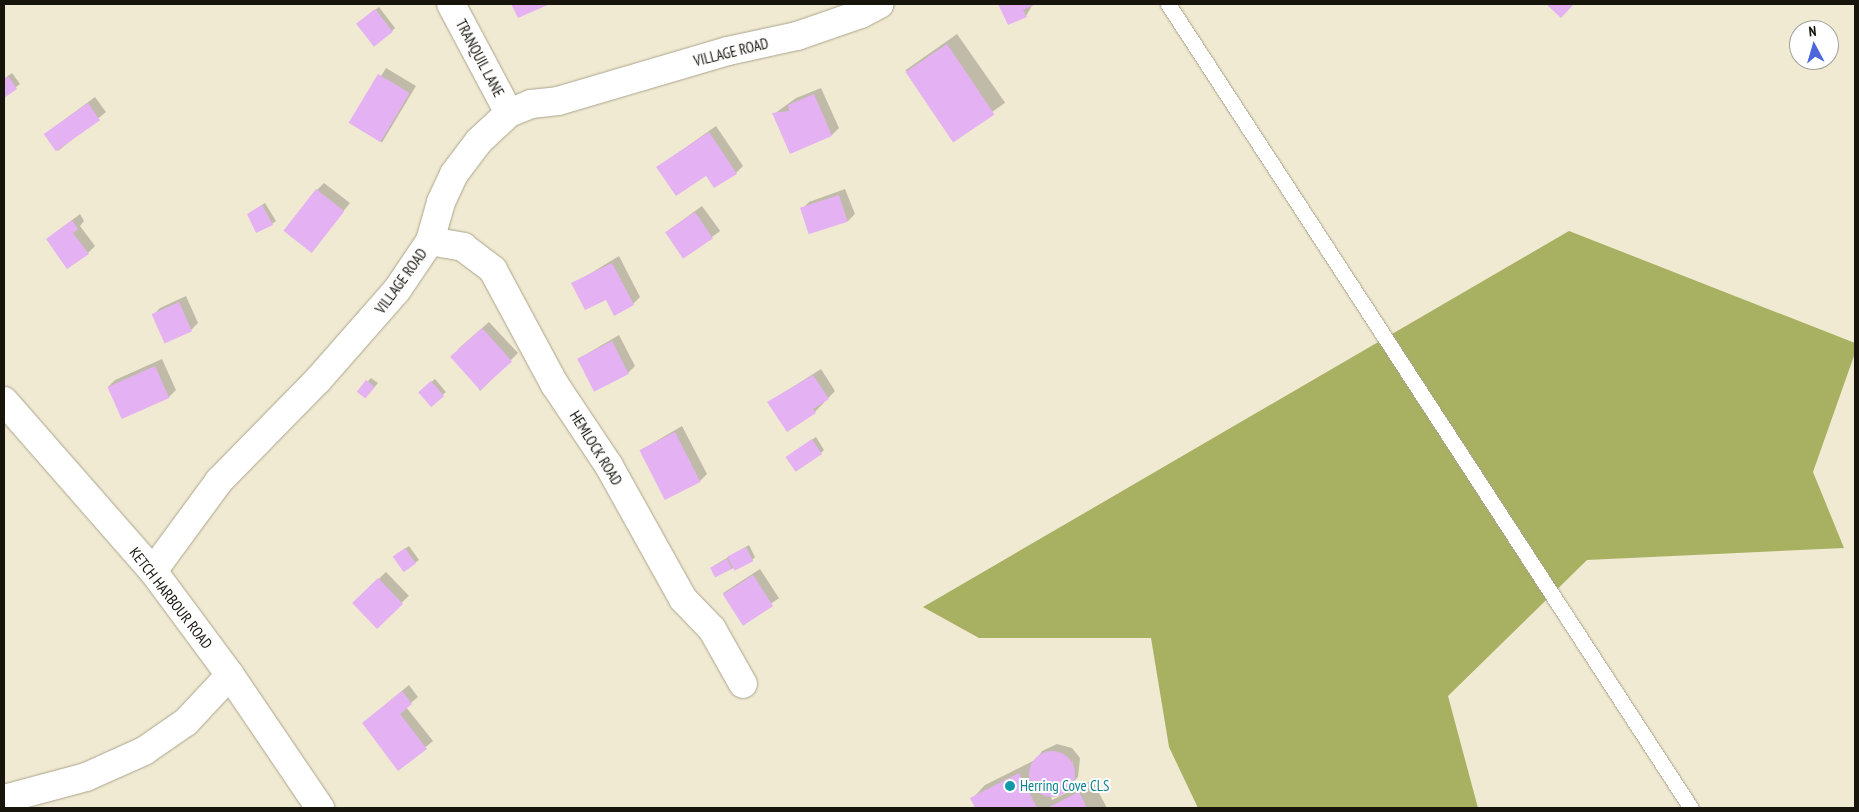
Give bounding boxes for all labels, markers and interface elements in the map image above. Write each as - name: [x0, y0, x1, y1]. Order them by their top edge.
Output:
- street label: TRANQUIL LANE: [452, 16, 508, 100]
- north arrow: [1789, 20, 1839, 70]
- text: N: [1808, 22, 1817, 40]
- street label: VILLAGE ROAD: [692, 34, 770, 70]
- street label: VILLAGE ROAD: [371, 245, 431, 317]
- street label: HEMLOCK ROAD: [566, 407, 626, 489]
- street label: KETCH HARBOUR ROAD: [126, 544, 216, 652]
- place label: Herring Cove CLS: [1020, 777, 1109, 795]
- marker: Herring Cove CLS: [1004, 780, 1016, 792]

